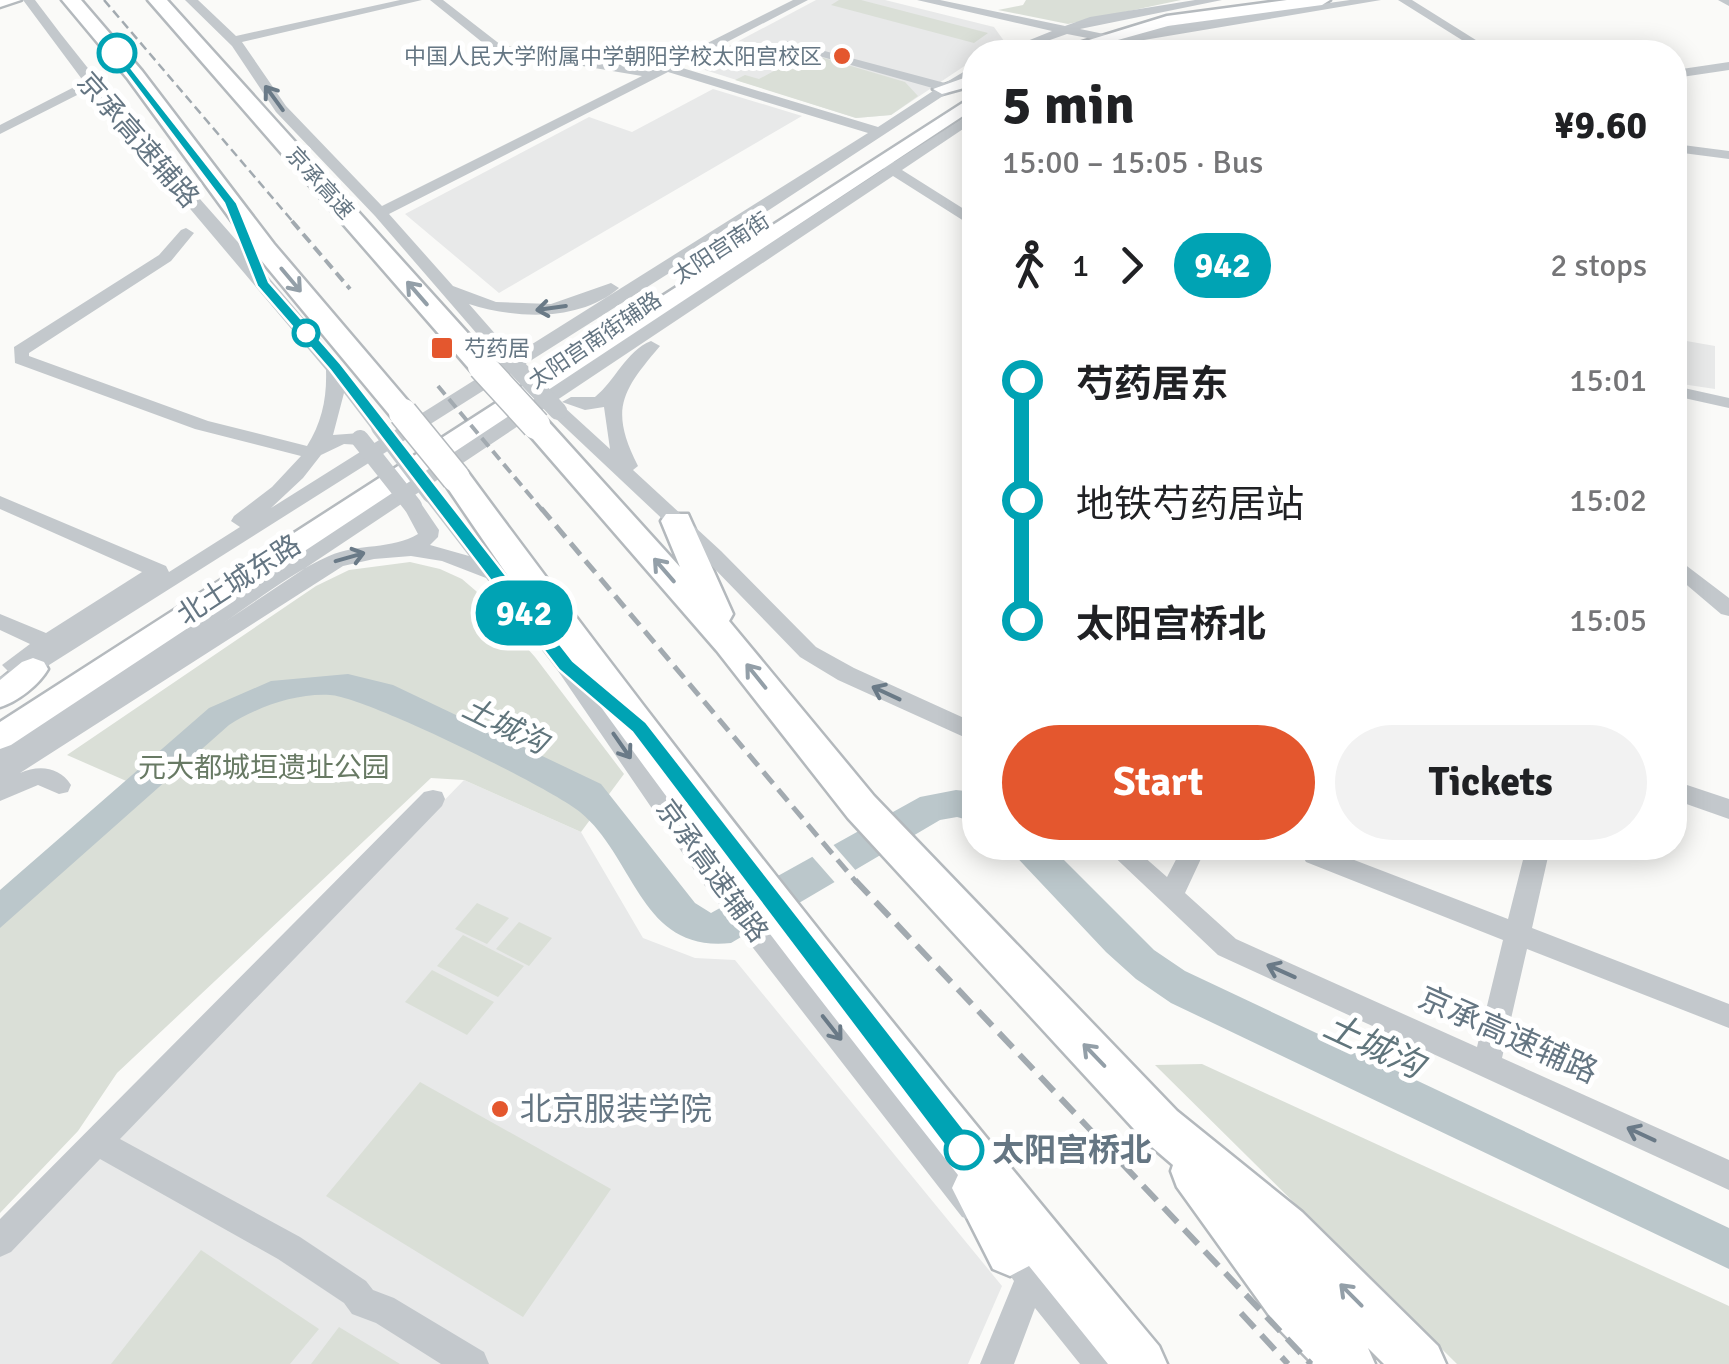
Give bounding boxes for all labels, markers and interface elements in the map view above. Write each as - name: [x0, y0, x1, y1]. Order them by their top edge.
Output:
- unlabelled marker: [98, 34, 136, 72]
- place label: 中国人民大学附属中学朝阳学校太阳宫校区: [404, 43, 822, 70]
- marker: 中国人民大学附属中学朝阳学校太阳宫校区: [831, 45, 853, 67]
- street label: 京承高速辅路: [70, 65, 206, 215]
- text: 5 min: [1002, 71, 1135, 139]
- one-way arrow: [264, 85, 285, 113]
- text: ¥9.60: [1554, 102, 1647, 149]
- street label: 京承高速: [281, 141, 359, 225]
- text: 15:00 – 15:05 · Bus: [1002, 143, 1263, 182]
- street label: 太阳宫南街: [668, 207, 774, 289]
- icon: walk: [1002, 238, 1057, 293]
- icon: forward: [1104, 238, 1159, 293]
- text: 942: [1194, 244, 1251, 287]
- text: 1: [1072, 246, 1089, 285]
- text: 2 stops: [1550, 246, 1647, 285]
- one-way arrow: [280, 266, 302, 292]
- one-way arrow: [406, 281, 429, 306]
- street label: 太阳宫南街辅路: [524, 286, 666, 394]
- one-way arrow: [536, 300, 568, 318]
- unlabelled marker: [293, 320, 319, 346]
- marker: 芍药居: [429, 335, 455, 361]
- place label: 芍药居: [464, 335, 530, 362]
- text: 芍药居东: [1076, 361, 1228, 408]
- text: 15:01: [1569, 361, 1647, 400]
- text: 地铁芍药居站: [1076, 481, 1304, 528]
- text: 15:02: [1569, 481, 1647, 520]
- street label: 北土城东路: [171, 528, 307, 632]
- one-way arrow: [334, 547, 365, 565]
- one-way arrow: [654, 557, 676, 583]
- line badge: 942: [466, 580, 582, 646]
- text: 942: [496, 592, 552, 635]
- text: 太阳宫桥北: [1076, 601, 1266, 648]
- text: 15:05: [1569, 601, 1647, 640]
- one-way arrow: [745, 664, 767, 690]
- one-way arrow: [871, 683, 902, 701]
- water label: 土城沟: [456, 690, 556, 764]
- button: Start: [1002, 725, 1315, 840]
- button: Tickets: [1335, 725, 1647, 840]
- one-way arrow: [611, 731, 632, 759]
- park label: 元大都城垣遗址公园: [138, 751, 390, 785]
- street label: 京承高速辅路: [649, 793, 775, 949]
- one-way arrow: [1266, 961, 1297, 979]
- street label: 京承高速辅路: [1412, 978, 1604, 1092]
- water label: 土城沟: [1317, 1004, 1434, 1089]
- one-way arrow: [821, 1015, 843, 1041]
- one-way arrow: [1083, 1043, 1106, 1068]
- place label: 北京服装学院: [520, 1090, 712, 1129]
- marker: 北京服装学院: [489, 1098, 511, 1120]
- one-way arrow: [1626, 1124, 1656, 1143]
- marker: 太阳宫桥北: [945, 1131, 983, 1169]
- place label: 太阳宫桥北: [992, 1131, 1152, 1170]
- one-way arrow: [1340, 1284, 1364, 1308]

